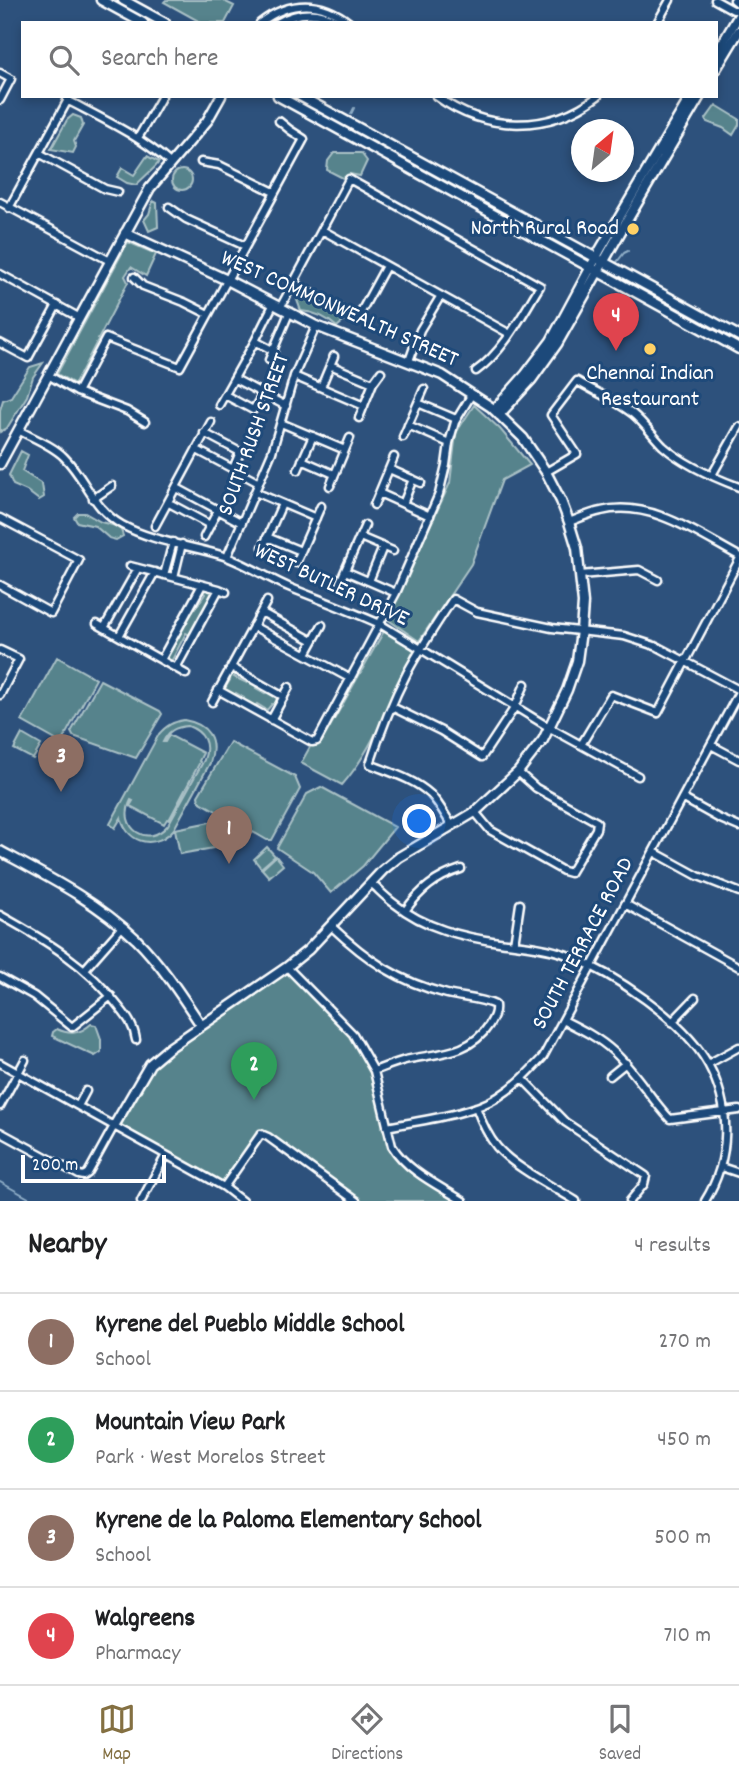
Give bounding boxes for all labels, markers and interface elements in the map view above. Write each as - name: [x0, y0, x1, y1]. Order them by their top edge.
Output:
- search box: [21, 21, 718, 98]
- icon: search: [45, 41, 83, 79]
- text: Search here: [101, 41, 219, 78]
- north arrow: [571, 119, 634, 182]
- place label: North Rural Road: [470, 213, 619, 246]
- marker: North Rural Road: [625, 221, 641, 237]
- street label: WEST COMMONWEALTH STREET: [215, 243, 463, 377]
- pin: 4: [593, 293, 639, 351]
- marker: Chennai Indian Restaurant: [642, 341, 658, 357]
- street label: SOUTH RUSH STREET: [210, 349, 300, 521]
- place label: Chennai Indian Restaurant: [586, 358, 714, 417]
- street label: WEST BUTLER DRIVE: [248, 536, 414, 637]
- pin: 3: [38, 734, 84, 792]
- your location: [402, 804, 436, 838]
- pin: 1: [206, 806, 252, 864]
- street label: SOUTH TERRACE ROAD: [525, 852, 644, 1036]
- pin: 2: [231, 1042, 277, 1100]
- scale bar: [21, 1152, 166, 1184]
- text: 200 m: [32, 1153, 78, 1180]
- text: Nearby: [28, 1225, 106, 1268]
- text: 4 results: [634, 1230, 711, 1263]
- text: Kyrene del Pueblo Middle School: [95, 1307, 404, 1344]
- text: 1: [48, 1326, 54, 1359]
- text: 270 m: [659, 1326, 711, 1359]
- text: School: [95, 1344, 151, 1377]
- text: Mountain View Park: [95, 1405, 285, 1442]
- text: 2: [46, 1424, 56, 1457]
- text: 450 m: [657, 1424, 711, 1457]
- text: Park · West Morelos Street: [95, 1442, 326, 1475]
- text: Kyrene de la Paloma Elementary School: [95, 1503, 482, 1540]
- text: 3: [46, 1522, 56, 1555]
- text: 500 m: [654, 1522, 711, 1555]
- text: School: [95, 1540, 151, 1573]
- text: Walgreens: [95, 1601, 195, 1638]
- text: 4: [46, 1620, 56, 1653]
- text: 710 m: [664, 1620, 711, 1653]
- text: Pharmacy: [95, 1638, 180, 1671]
- tab: Map: [98, 1700, 136, 1769]
- tab: Directions: [331, 1700, 403, 1769]
- tab: Saved: [599, 1700, 641, 1769]

